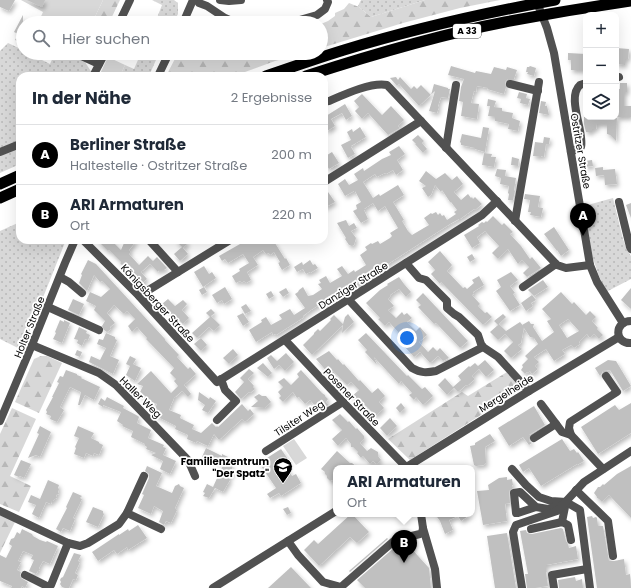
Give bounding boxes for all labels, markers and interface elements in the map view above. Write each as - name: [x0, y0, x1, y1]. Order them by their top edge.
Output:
- map controls: [583, 12, 619, 120]
- button: +: [583, 12, 619, 48]
- search box: [16, 16, 328, 60]
- road number: A 33: [453, 24, 481, 38]
- icon: search: [30, 27, 52, 49]
- text: Hier suchen: [62, 28, 150, 49]
- button: −: [583, 48, 619, 84]
- button: layers: [583, 84, 619, 120]
- text: In der Nähe: [32, 86, 131, 110]
- text: 2 Ergebnisse: [231, 88, 312, 107]
- street label: Ostritzer Straße: [566, 112, 595, 190]
- text: Berliner Straße: [70, 134, 186, 155]
- text: A: [40, 145, 50, 164]
- text: 200 m: [271, 145, 312, 164]
- text: Haltestelle · Ostritzer Straße: [70, 156, 247, 175]
- text: ARI Armaturen: [70, 194, 184, 215]
- pin: A: [570, 203, 596, 236]
- text: B: [41, 205, 49, 224]
- text: 220 m: [272, 205, 312, 224]
- text: Ort: [70, 216, 90, 235]
- street label: Danziger Straße: [316, 258, 391, 313]
- street label: Königsberger Straße: [117, 261, 198, 346]
- street label: Holter Straße: [10, 294, 49, 360]
- your location: [397, 328, 417, 348]
- street label: Posener Straße: [320, 365, 383, 430]
- street label: Mergelheide: [476, 371, 537, 416]
- street label: Haller Weg: [116, 373, 165, 422]
- street label: Tilsiter Weg: [271, 397, 327, 440]
- place label: Familienzentrum "Der Spatz": [181, 454, 269, 481]
- school or university icon: Familienzentrum "Der Spatz": [272, 456, 294, 484]
- popup: [333, 465, 475, 517]
- text: ARI Armaturen: [347, 471, 461, 492]
- text: Ort: [347, 493, 367, 512]
- pin: B: [391, 530, 417, 563]

